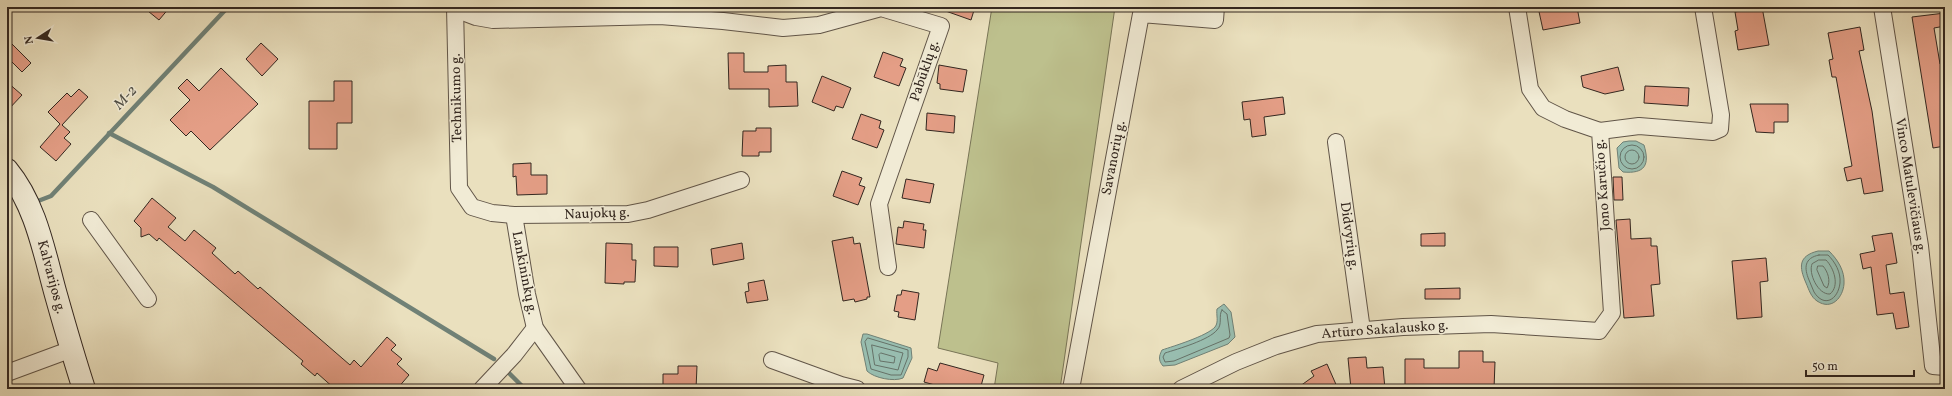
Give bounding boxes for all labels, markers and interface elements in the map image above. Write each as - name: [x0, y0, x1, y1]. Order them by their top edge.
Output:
- north arrow: [18, 18, 58, 58]
- text: N: [22, 34, 38, 45]
- street label: Pabūklų g.: [906, 38, 944, 104]
- street label: Technikumo g.: [447, 53, 467, 143]
- water label: M-2: [109, 81, 143, 115]
- street label: Vinco Matulevičiaus g.: [1890, 117, 1930, 255]
- street label: Savanorių g.: [1097, 119, 1131, 197]
- street label: Jono Karučio g.: [1590, 138, 1616, 232]
- street label: Didvyrių g.: [1335, 201, 1363, 271]
- street label: Naujokų g.: [564, 203, 630, 225]
- street label: Lankininkų g.: [507, 230, 541, 316]
- street label: Kalvarijos g.: [32, 238, 70, 316]
- street label: Artūro Sakalausko g.: [1321, 316, 1449, 344]
- scale bar: [1806, 352, 1914, 378]
- text: 50 m: [1812, 359, 1838, 375]

